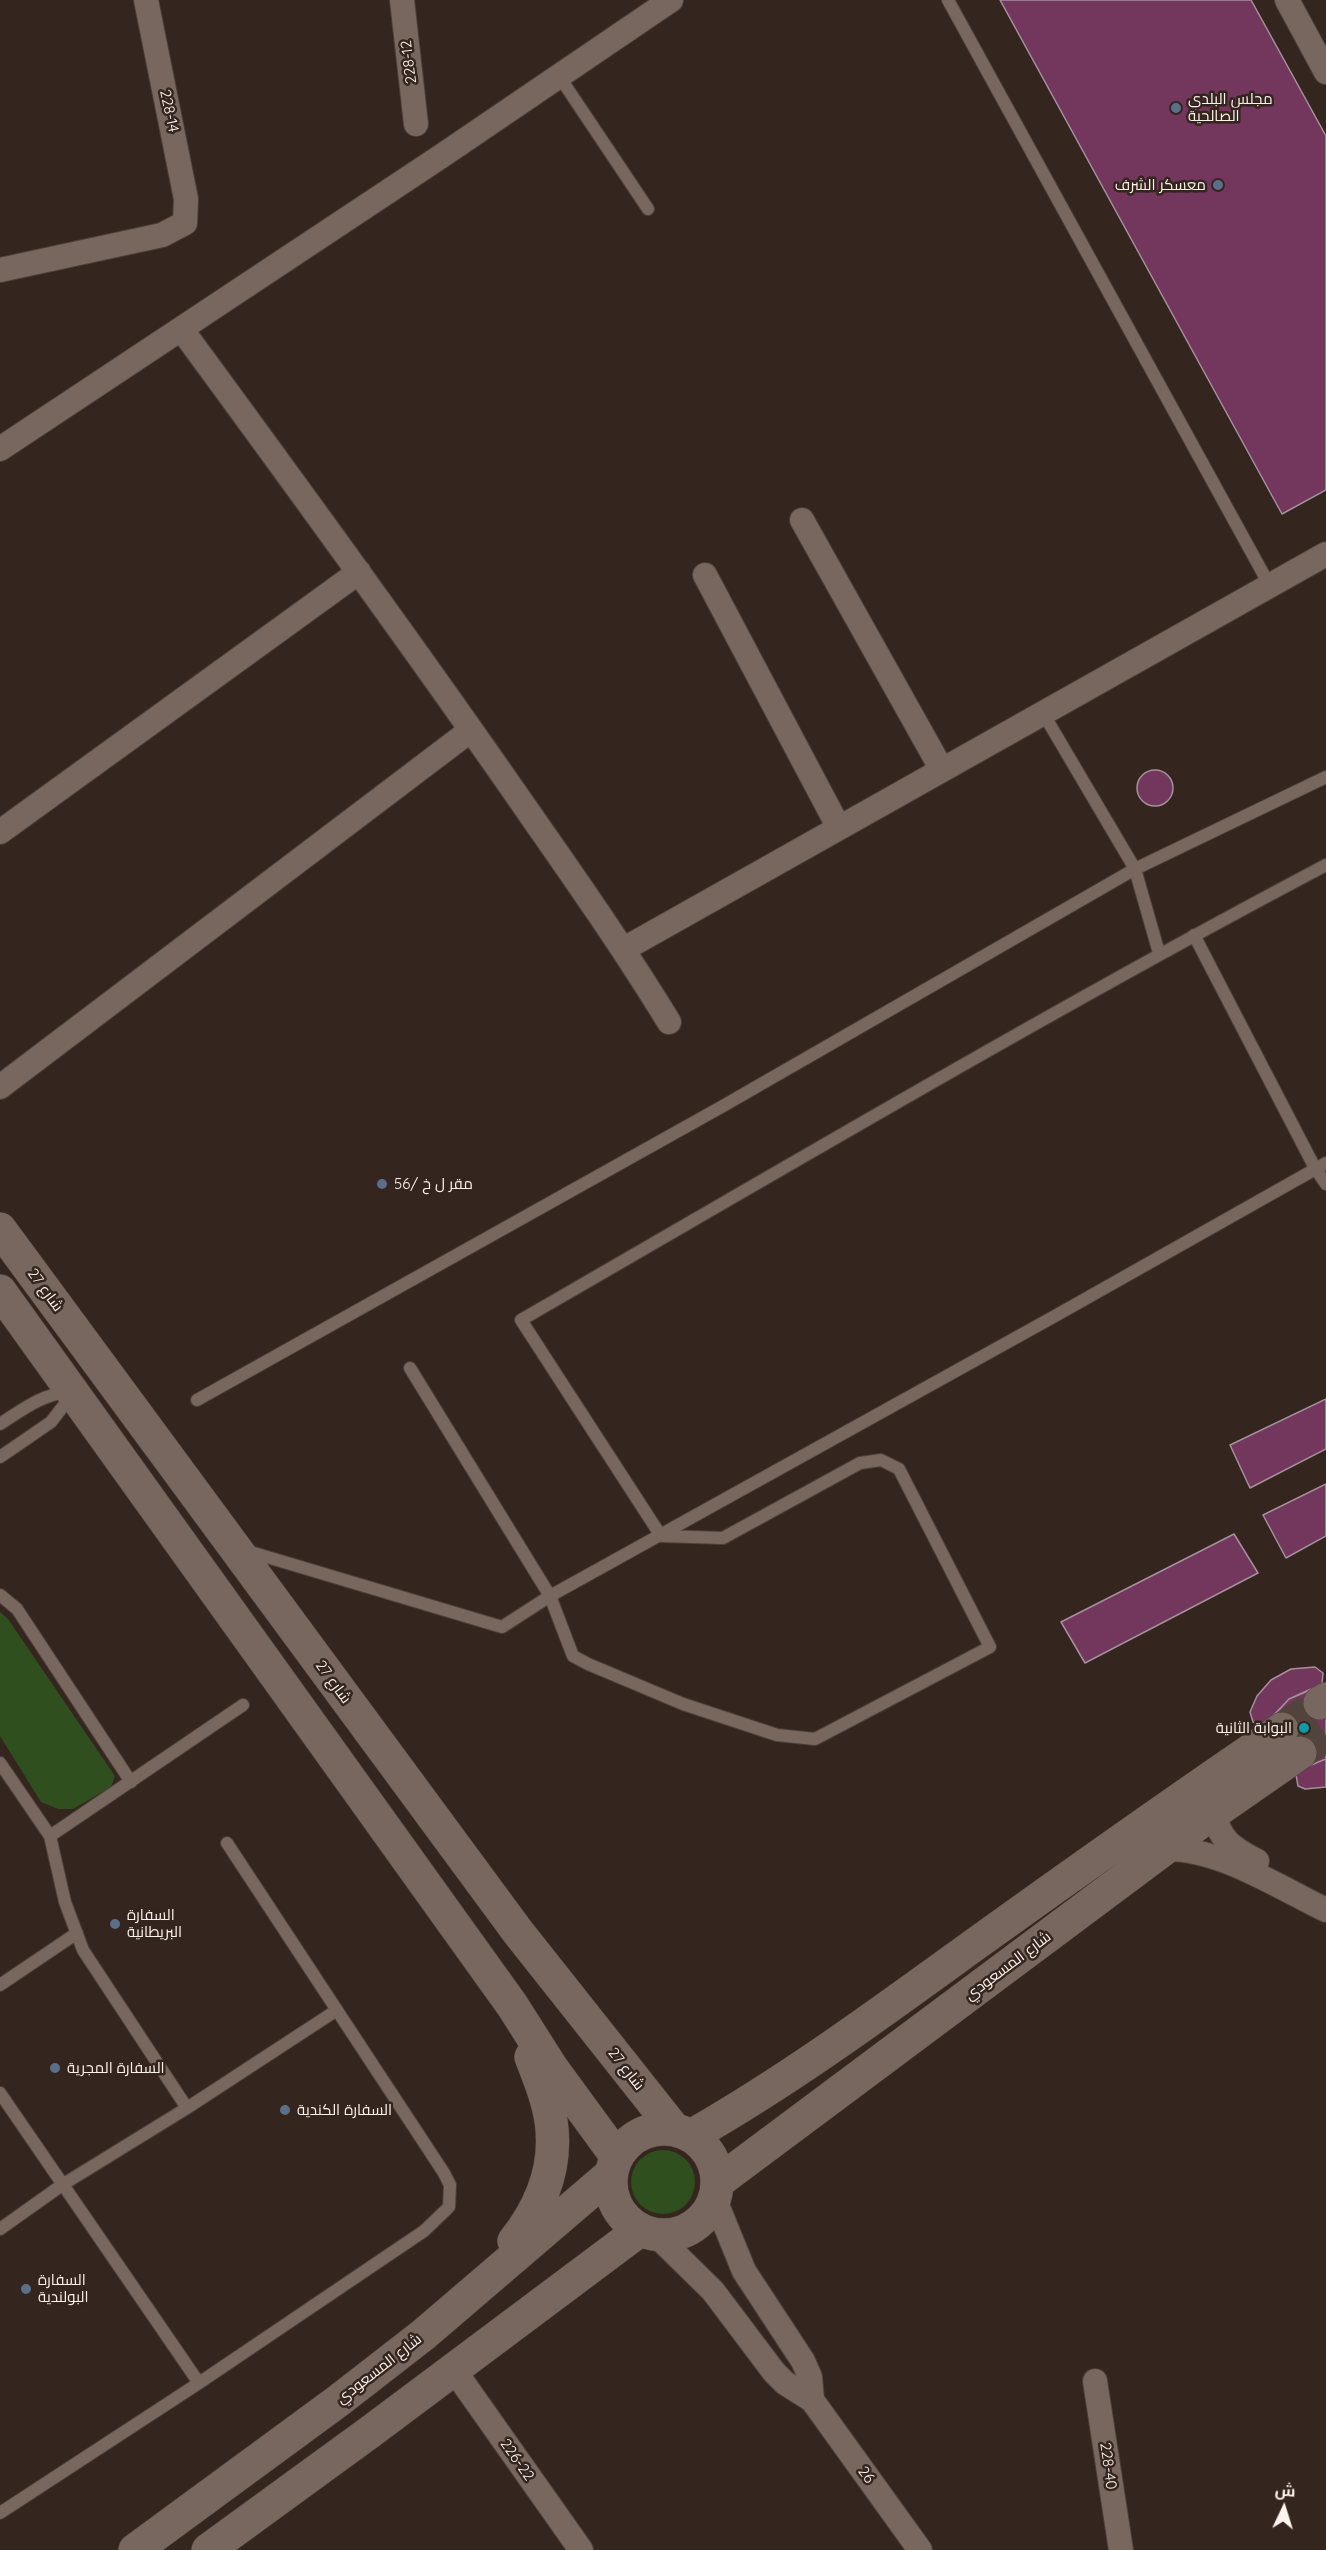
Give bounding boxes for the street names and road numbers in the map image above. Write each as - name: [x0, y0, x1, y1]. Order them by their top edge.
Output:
- street label: 228-12: [397, 39, 421, 85]
- street label: 228-14: [156, 88, 182, 134]
- street label: شارع 27: [23, 1265, 67, 1315]
- street label: شارع 27: [311, 1657, 355, 1707]
- street label: شارع المسعودي: [961, 1928, 1055, 2004]
- street label: شارع 27: [604, 2044, 648, 2094]
- street label: شارع المسعودي: [333, 2330, 425, 2408]
- street label: 226-22: [496, 2436, 538, 2484]
- street label: 228-40: [1096, 2441, 1120, 2491]
- street label: 26: [854, 2463, 878, 2487]

